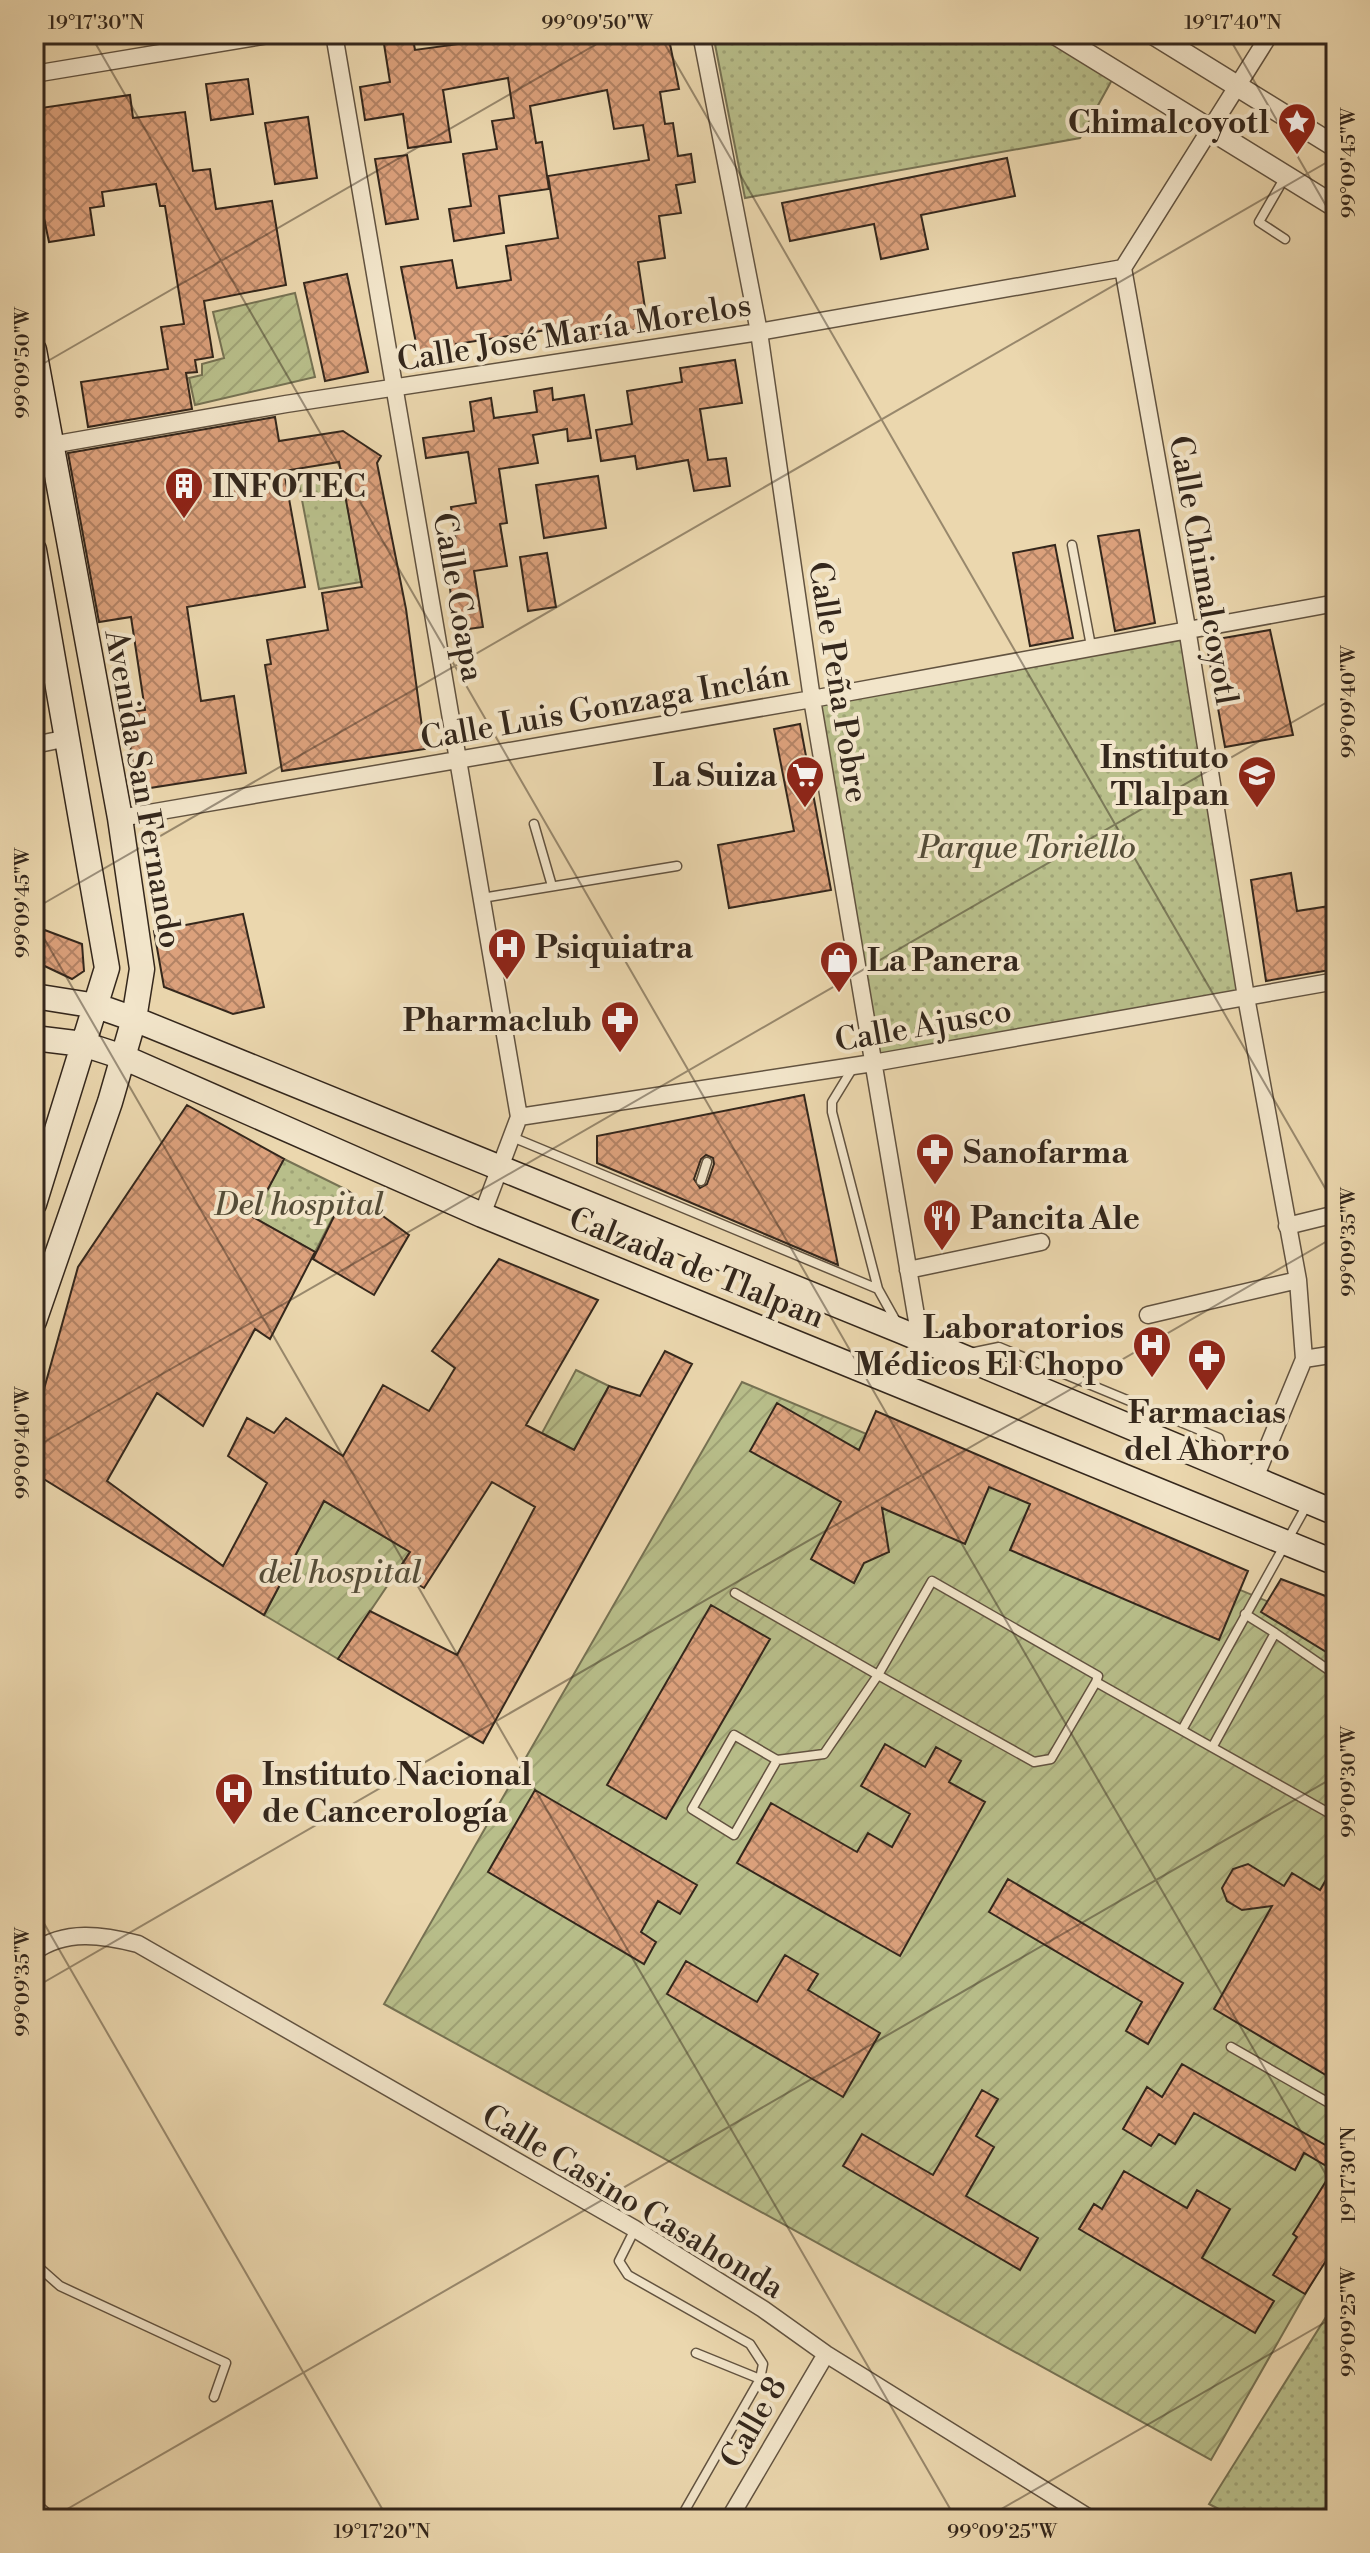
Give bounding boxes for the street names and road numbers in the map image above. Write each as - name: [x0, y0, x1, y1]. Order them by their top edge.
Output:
- street label: Calle José María Morelos: [394, 285, 754, 381]
- street label: Calle Chimalcoyotl: [1160, 433, 1246, 708]
- street label: Calle Coapa: [423, 510, 493, 685]
- street label: Calle Peña Pobre: [799, 559, 877, 805]
- street label: Avenida San Fernando: [95, 626, 191, 952]
- street label: Calle Luis Gonzaga Inclán: [418, 655, 793, 759]
- street label: Calle Ajusco: [832, 991, 1015, 1061]
- street label: Calzada de Tlalpan: [563, 1198, 830, 1337]
- street label: Calle Casino Casahonda: [474, 2096, 791, 2308]
- street label: Calle 8: [712, 2369, 796, 2476]

